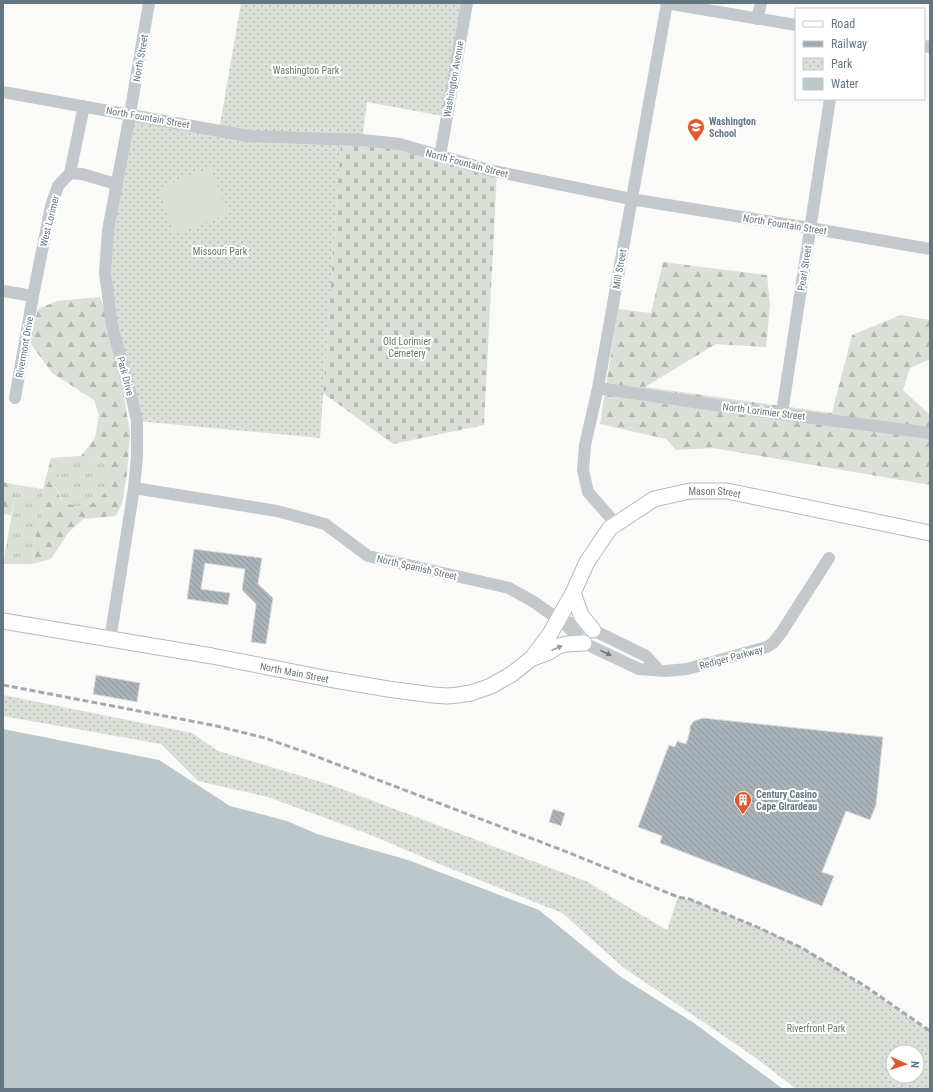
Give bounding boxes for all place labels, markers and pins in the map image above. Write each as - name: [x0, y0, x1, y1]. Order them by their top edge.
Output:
- place label: Washington School: [709, 116, 756, 139]
- school or university icon: Washington School: [686, 117, 706, 142]
- place label: Century Casino Cape Girardeau: [756, 789, 817, 812]
- building icon: Century Casino Cape Girardeau: [733, 790, 753, 815]

